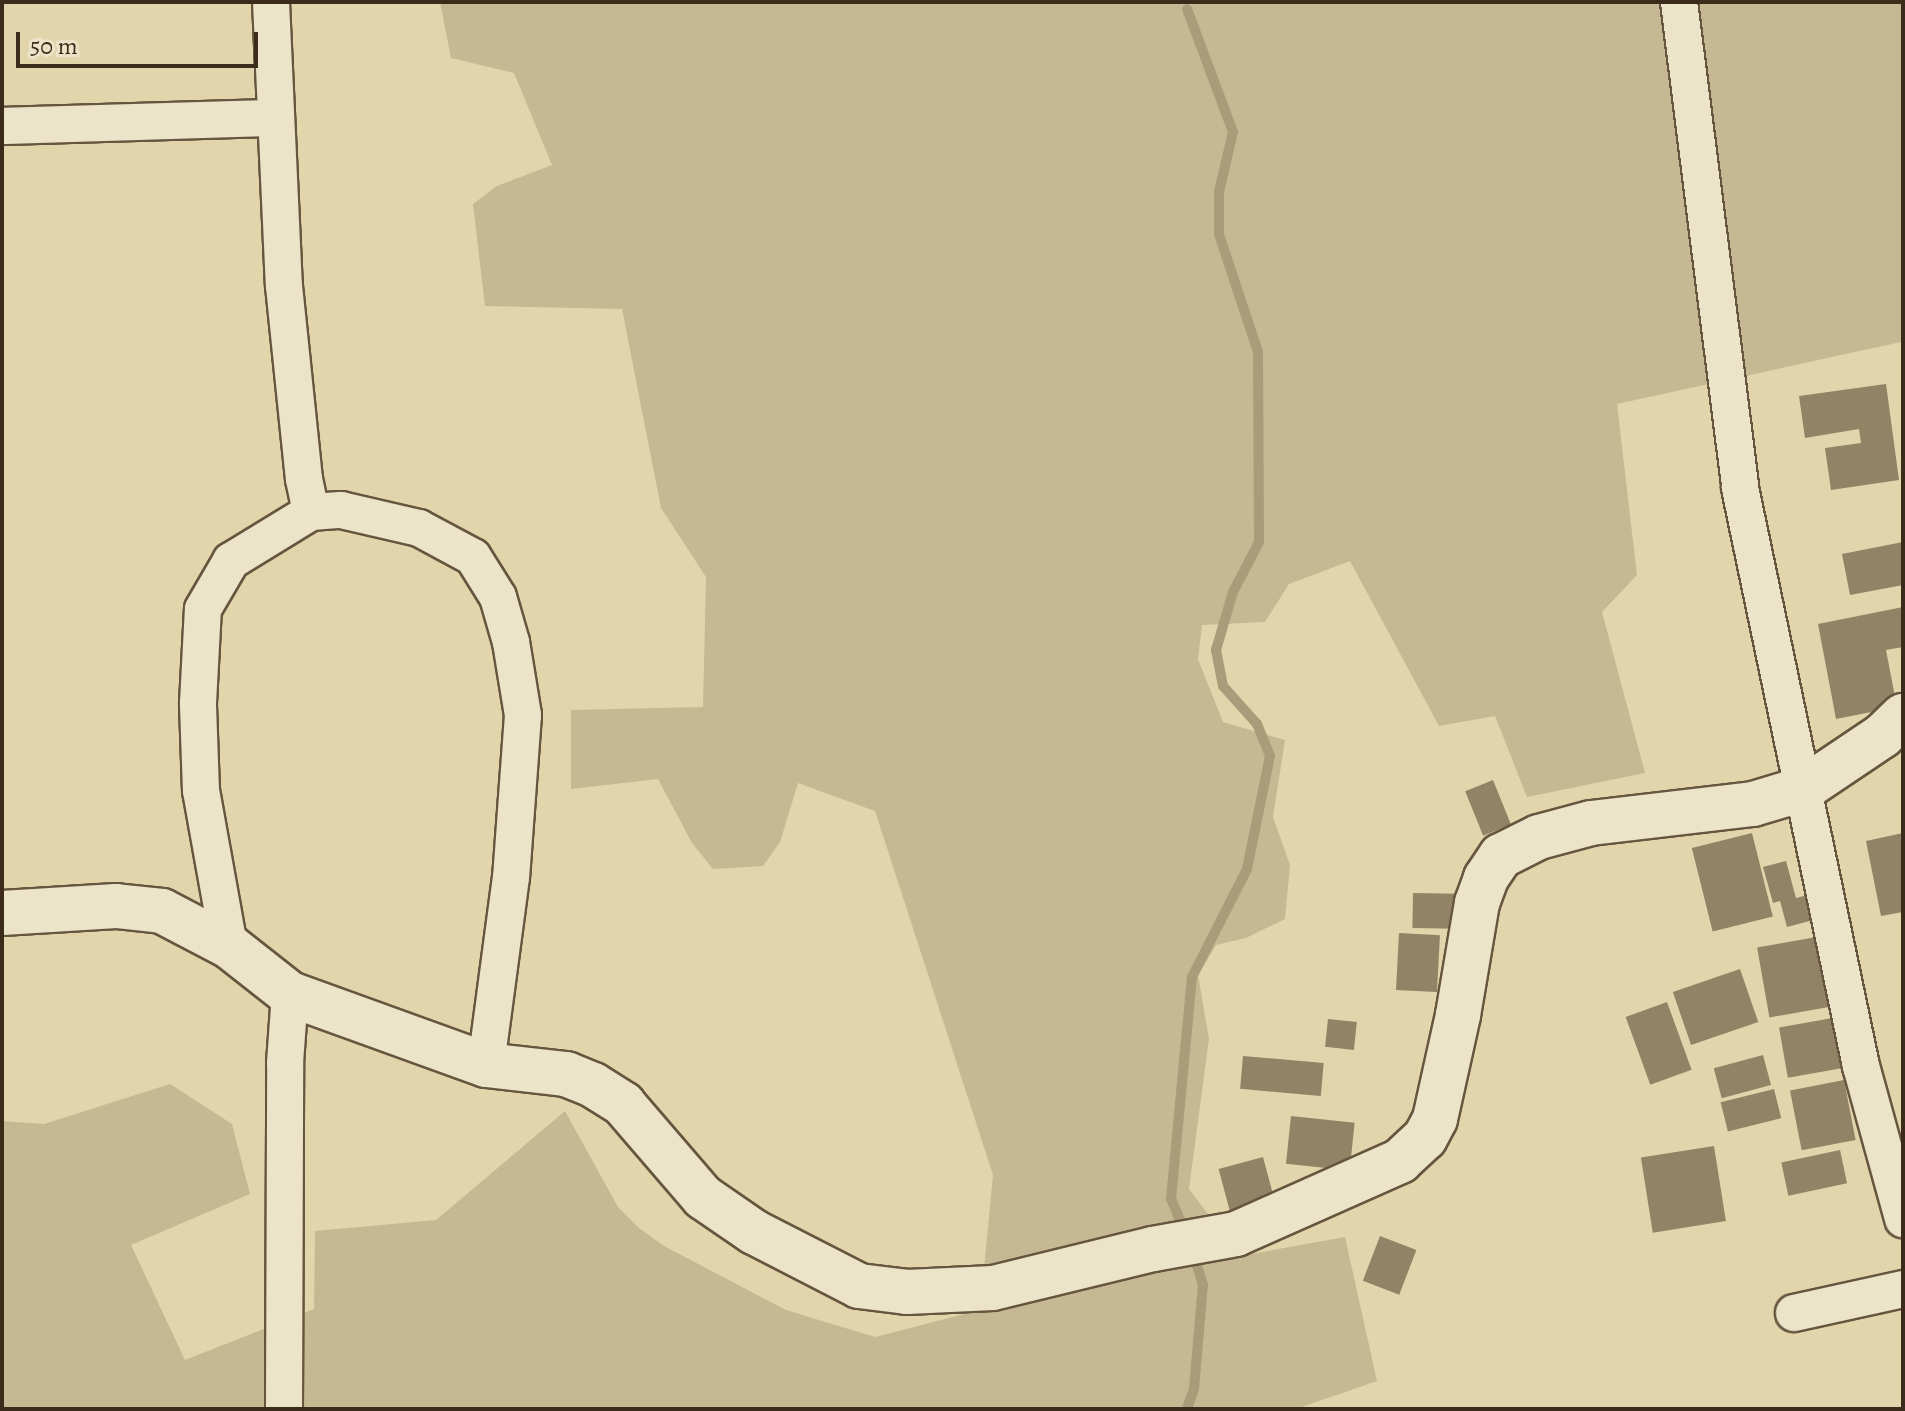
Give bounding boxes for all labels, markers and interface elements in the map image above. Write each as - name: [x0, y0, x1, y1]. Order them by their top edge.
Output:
- scale bar: [20, 16, 262, 66]
- text: 50 m: [30, 30, 78, 62]

